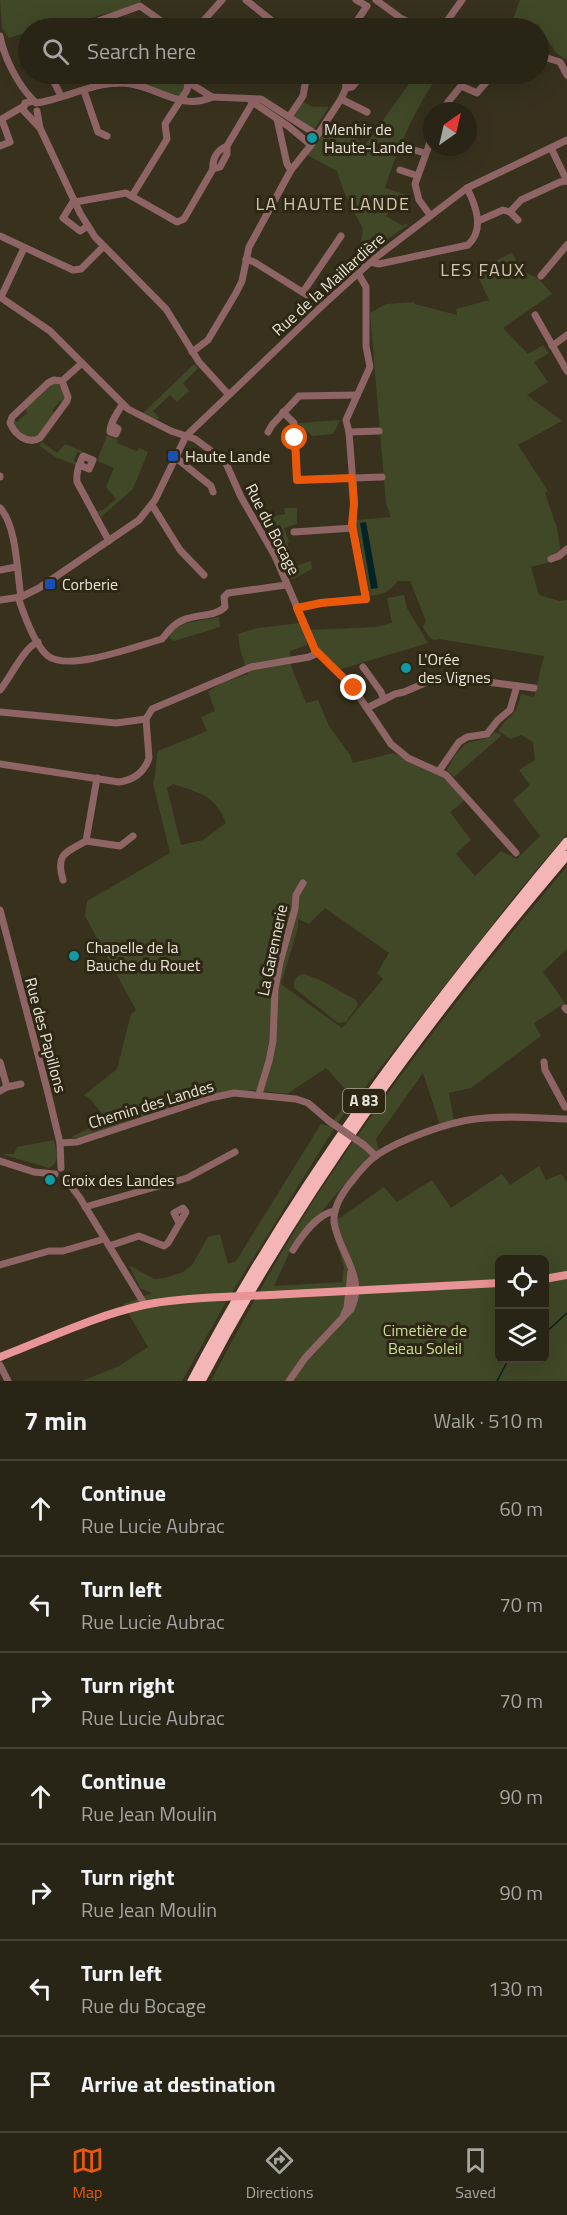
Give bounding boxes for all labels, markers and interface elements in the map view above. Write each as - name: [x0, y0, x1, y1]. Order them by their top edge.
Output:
- search box: [18, 18, 549, 84]
- text: Search here: [87, 34, 196, 68]
- icon: search: [39, 35, 72, 68]
- north arrow: [423, 102, 477, 156]
- place label: Menhir de Haute-Lande: [324, 117, 413, 159]
- marker: Menhir de Haute-Lande: [305, 131, 319, 145]
- district label: LA HAUTE LANDE: [255, 190, 411, 217]
- street label: Rue de la Maillardière: [266, 227, 390, 341]
- district label: LES FAUX: [440, 256, 526, 283]
- route start: [281, 424, 307, 450]
- place label: Haute Lande: [185, 444, 270, 468]
- marker: Haute Lande: [166, 449, 180, 463]
- street label: Rue du Bocage: [240, 479, 306, 579]
- place label: Corberie: [62, 572, 118, 596]
- marker: Corberie: [43, 577, 57, 591]
- place label: L'Orée des Vignes: [418, 647, 491, 689]
- marker: L'Orée des Vignes: [399, 661, 413, 675]
- route end: [340, 674, 366, 700]
- street label: La Garennerie: [251, 902, 293, 998]
- place label: Chapelle de la Bauche du Rouet: [86, 935, 201, 977]
- marker: Chapelle de la Bauche du Rouet: [67, 949, 81, 963]
- street label: Rue des Papillons: [19, 975, 73, 1095]
- street label: Chemin des Landes: [85, 1073, 217, 1135]
- road number: A 83: [343, 1089, 385, 1113]
- place label: Croix des Landes: [62, 1168, 174, 1192]
- marker: Croix des Landes: [43, 1173, 57, 1187]
- map controls: [495, 1255, 549, 1363]
- button: locate: [495, 1255, 549, 1309]
- button: layers: [495, 1309, 549, 1363]
- park label: Cimetière de Beau Soleil: [383, 1318, 467, 1360]
- text: 7 min: [24, 1401, 87, 1440]
- text: Walk · 510 m: [434, 1405, 543, 1436]
- text: Continue: [81, 1476, 166, 1510]
- icon: ahead: [24, 1492, 57, 1525]
- text: 60 m: [499, 1493, 543, 1524]
- text: Rue Lucie Aubrac: [81, 1510, 225, 1541]
- text: Turn left: [81, 1572, 162, 1606]
- icon: left: [24, 1588, 57, 1621]
- text: 70 m: [499, 1589, 543, 1620]
- text: Rue Lucie Aubrac: [81, 1606, 225, 1637]
- text: Turn right: [81, 1668, 175, 1702]
- icon: right: [24, 1684, 57, 1717]
- text: 70 m: [499, 1685, 543, 1716]
- text: Rue Lucie Aubrac: [81, 1702, 225, 1733]
- text: Continue: [81, 1764, 166, 1798]
- icon: ahead: [24, 1780, 57, 1813]
- text: 90 m: [499, 1781, 543, 1812]
- text: Rue Jean Moulin: [81, 1798, 217, 1829]
- text: Turn right: [81, 1860, 175, 1894]
- icon: right: [24, 1876, 57, 1909]
- text: 90 m: [499, 1877, 543, 1908]
- text: Rue Jean Moulin: [81, 1894, 217, 1925]
- text: Turn left: [81, 1956, 162, 1990]
- icon: left: [24, 1972, 57, 2005]
- text: 130 m: [488, 1973, 543, 2004]
- text: Rue du Bocage: [81, 1990, 206, 2021]
- text: Arrive at destination: [81, 2067, 276, 2101]
- icon: arrive: [24, 2068, 57, 2101]
- tab: Map: [71, 2144, 104, 2204]
- tab: Directions: [246, 2144, 314, 2204]
- tab: Saved: [455, 2144, 496, 2204]

